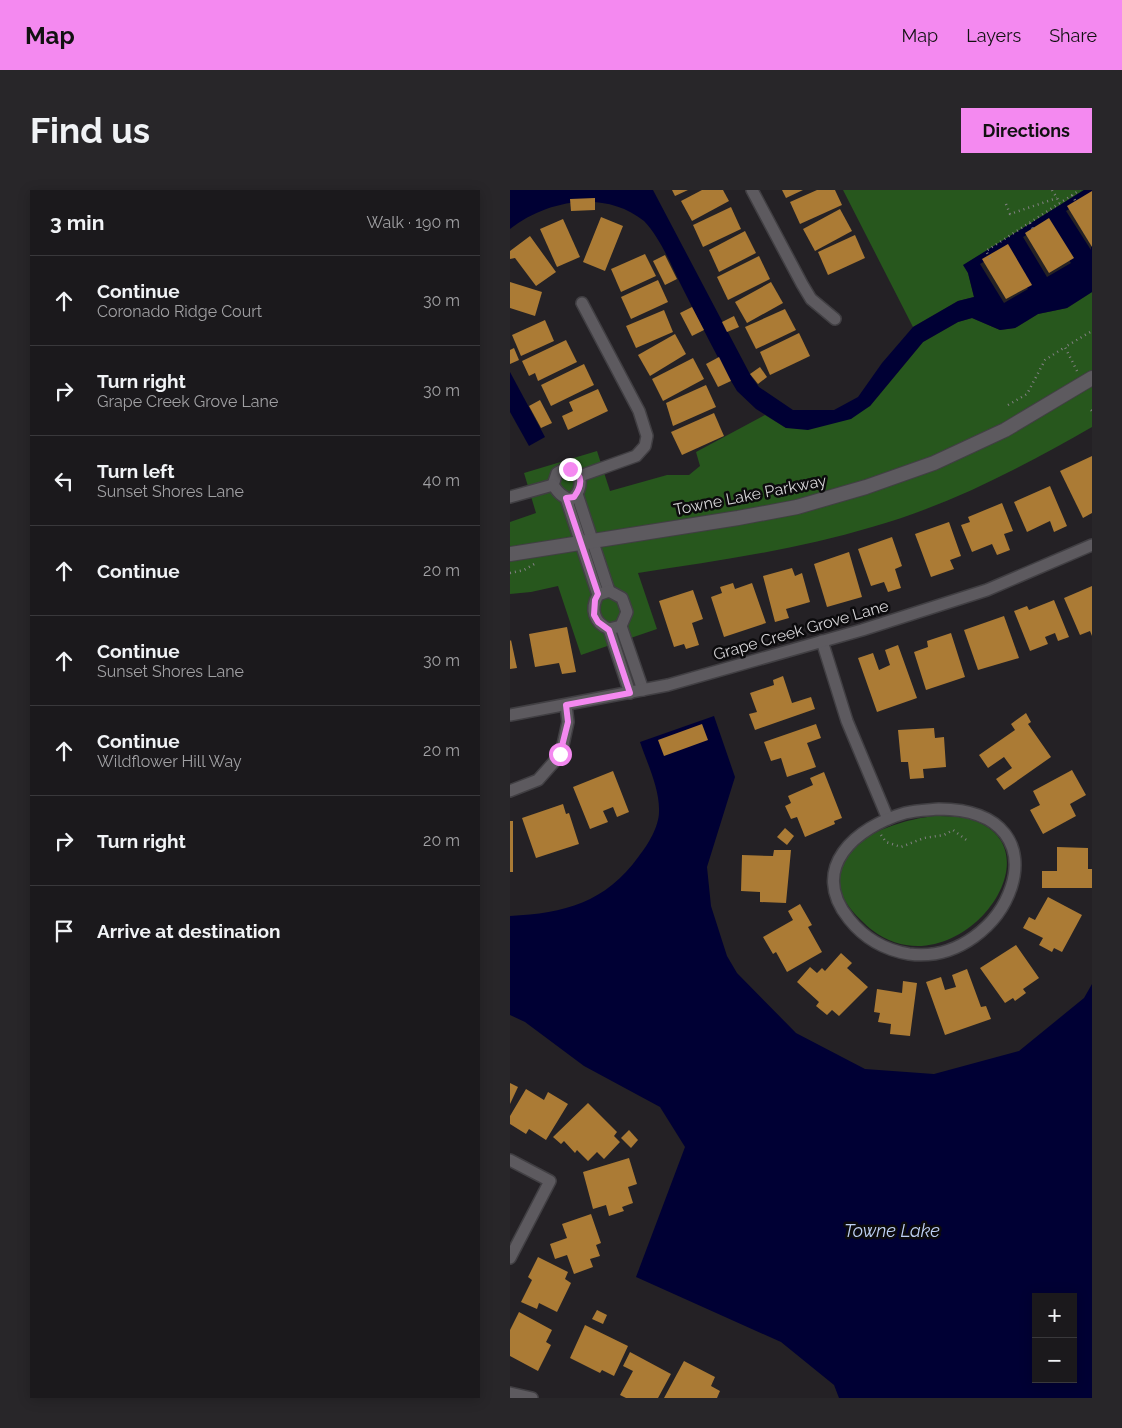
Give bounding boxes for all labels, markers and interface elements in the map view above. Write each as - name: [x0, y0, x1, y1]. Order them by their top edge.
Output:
- text: Map: [25, 21, 75, 50]
- text: Map: [902, 25, 938, 46]
- text: Layers: [966, 25, 1021, 46]
- text: Share: [1049, 25, 1097, 46]
- button: Directions: [961, 108, 1092, 153]
- text: Find us: [30, 110, 150, 151]
- text: 3 min: [50, 210, 104, 235]
- text: Walk · 190 m: [367, 213, 460, 232]
- text: Continue: [97, 280, 180, 302]
- icon: ahead: [50, 287, 78, 315]
- text: 30 m: [423, 291, 460, 310]
- text: Coronado Ridge Court: [97, 302, 262, 321]
- text: Turn right: [97, 370, 186, 392]
- icon: right: [50, 377, 78, 405]
- text: 30 m: [423, 381, 460, 400]
- text: Grape Creek Grove Lane: [97, 392, 278, 411]
- route end: [559, 458, 582, 481]
- text: Turn left: [97, 460, 174, 482]
- icon: left: [50, 467, 78, 495]
- text: 40 m: [423, 471, 460, 490]
- street label: Towne Lake Parkway: [672, 471, 828, 519]
- text: Sunset Shores Lane: [97, 482, 244, 501]
- icon: ahead: [50, 557, 78, 585]
- text: Continue: [97, 560, 180, 582]
- text: 20 m: [423, 561, 460, 580]
- street label: Grape Creek Grove Lane: [711, 596, 891, 664]
- text: Continue: [97, 640, 180, 662]
- icon: ahead: [50, 647, 78, 675]
- text: 30 m: [423, 651, 460, 670]
- text: Sunset Shores Lane: [97, 662, 244, 681]
- text: Continue: [97, 730, 180, 752]
- icon: ahead: [50, 737, 78, 765]
- text: 20 m: [423, 741, 460, 760]
- route start: [549, 743, 572, 766]
- text: Wildflower Hill Way: [97, 752, 242, 771]
- icon: right: [50, 827, 78, 855]
- text: Turn right: [97, 830, 186, 852]
- text: 20 m: [423, 831, 460, 850]
- icon: arrive: [50, 917, 78, 945]
- text: Arrive at destination: [97, 920, 281, 942]
- water label: Towne Lake: [844, 1220, 940, 1241]
- map controls: [1032, 1293, 1077, 1383]
- button: +: [1032, 1293, 1077, 1338]
- button: −: [1032, 1338, 1077, 1383]

